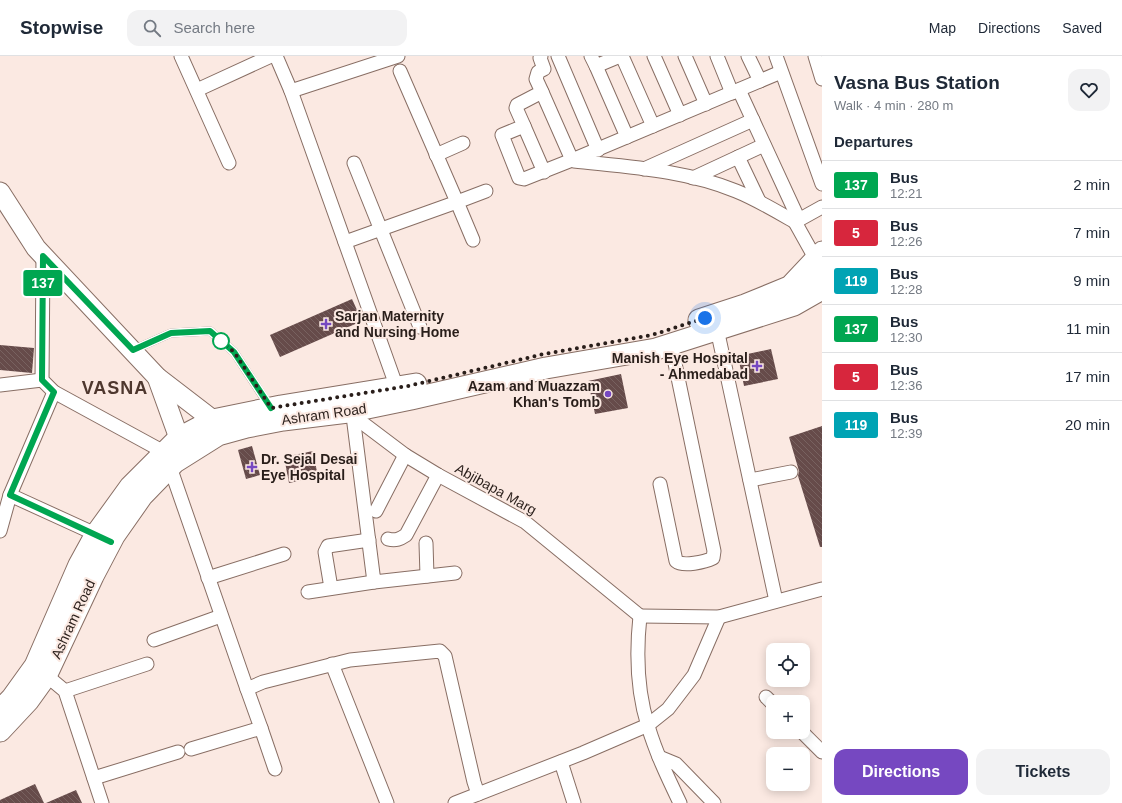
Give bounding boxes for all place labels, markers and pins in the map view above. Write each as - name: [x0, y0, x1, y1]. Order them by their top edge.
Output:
- place label: Sarjan Maternity and Nursing Home: [335, 308, 460, 340]
- marker: Sarjan Maternity and Nursing Home: [320, 318, 332, 330]
- unlabelled marker: [212, 332, 230, 350]
- place label: Manish Eye Hospital - Ahmedabad: [612, 350, 748, 382]
- marker: Manish Eye Hospital - Ahmedabad: [751, 360, 763, 372]
- place label: Azam and Muazzam Khan's Tomb: [468, 378, 600, 410]
- marker: Azam and Muazzam Khan's Tomb: [603, 389, 613, 399]
- place label: Dr. Sejal Desai Eye Hospital: [261, 451, 358, 483]
- marker: Dr. Sejal Desai Eye Hospital: [246, 461, 258, 473]

